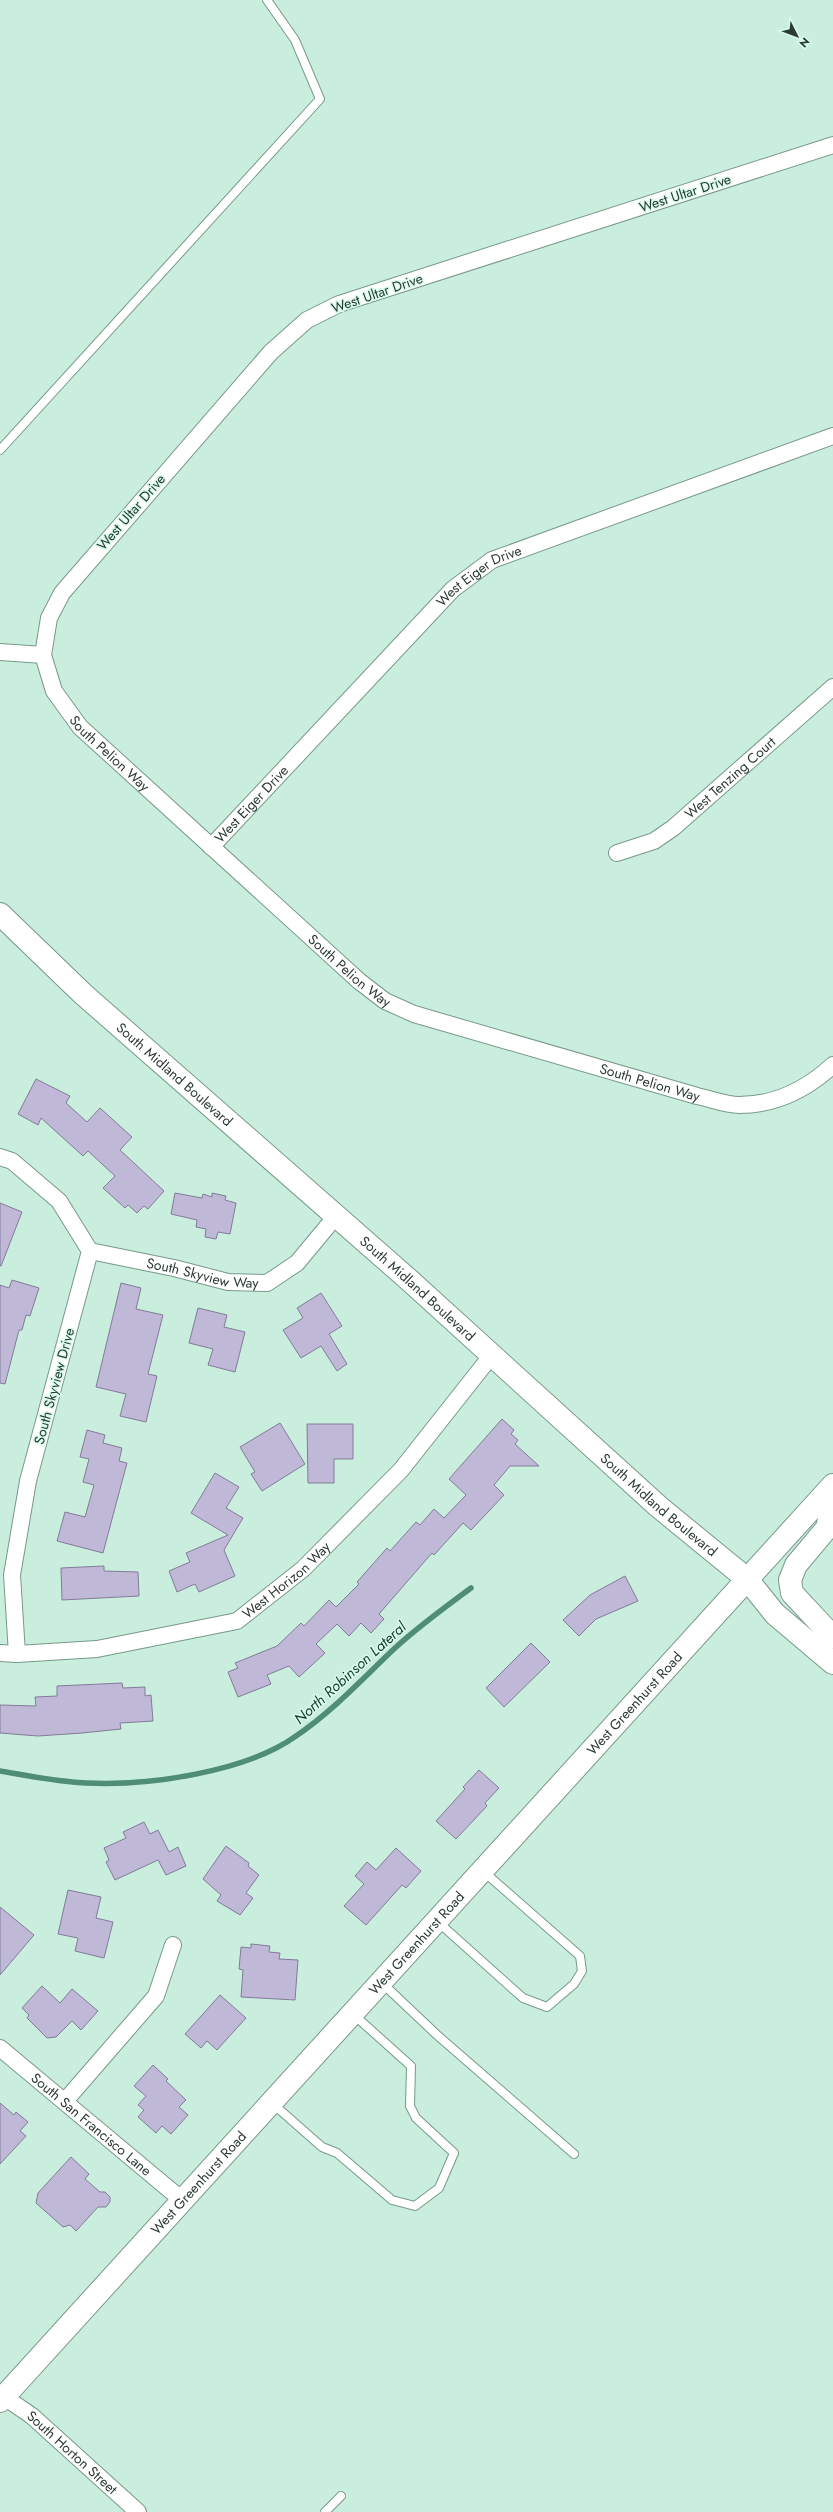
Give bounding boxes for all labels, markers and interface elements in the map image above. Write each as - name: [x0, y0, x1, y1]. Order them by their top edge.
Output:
- north arrow: [777, 16, 817, 56]
- text: N: [796, 34, 813, 51]
- street label: West Ultar Drive: [637, 169, 733, 217]
- street label: West Ultar Drive: [329, 268, 425, 318]
- street label: West Ultar Drive: [92, 469, 170, 555]
- street label: West Eiger Drive: [432, 540, 524, 611]
- street label: South Pelion Way: [65, 711, 155, 796]
- street label: West Tenzing Court: [680, 732, 780, 823]
- street label: West Eiger Drive: [210, 761, 293, 847]
- street label: South Pelion Way: [304, 929, 394, 1013]
- street label: South Midland Boulevard: [112, 1018, 237, 1131]
- street label: South Pelion Way: [597, 1058, 703, 1107]
- street label: South Midland Boulevard: [356, 1231, 480, 1346]
- street label: South Skyview Way: [145, 1253, 260, 1293]
- street label: South Skyview Drive: [29, 1326, 79, 1446]
- street label: South Midland Boulevard: [596, 1448, 722, 1561]
- street label: West Horizon Way: [238, 1536, 335, 1623]
- water label: North Robinson Lateral: [289, 1616, 411, 1729]
- street label: West Greenhurst Road: [582, 1647, 687, 1759]
- street label: West Greenhurst Road: [364, 1887, 469, 1999]
- street label: South San Francisco Lane: [27, 2068, 156, 2180]
- street label: West Greenhurst Road: [146, 2127, 251, 2239]
- street label: South Horton Street: [23, 2406, 122, 2499]

